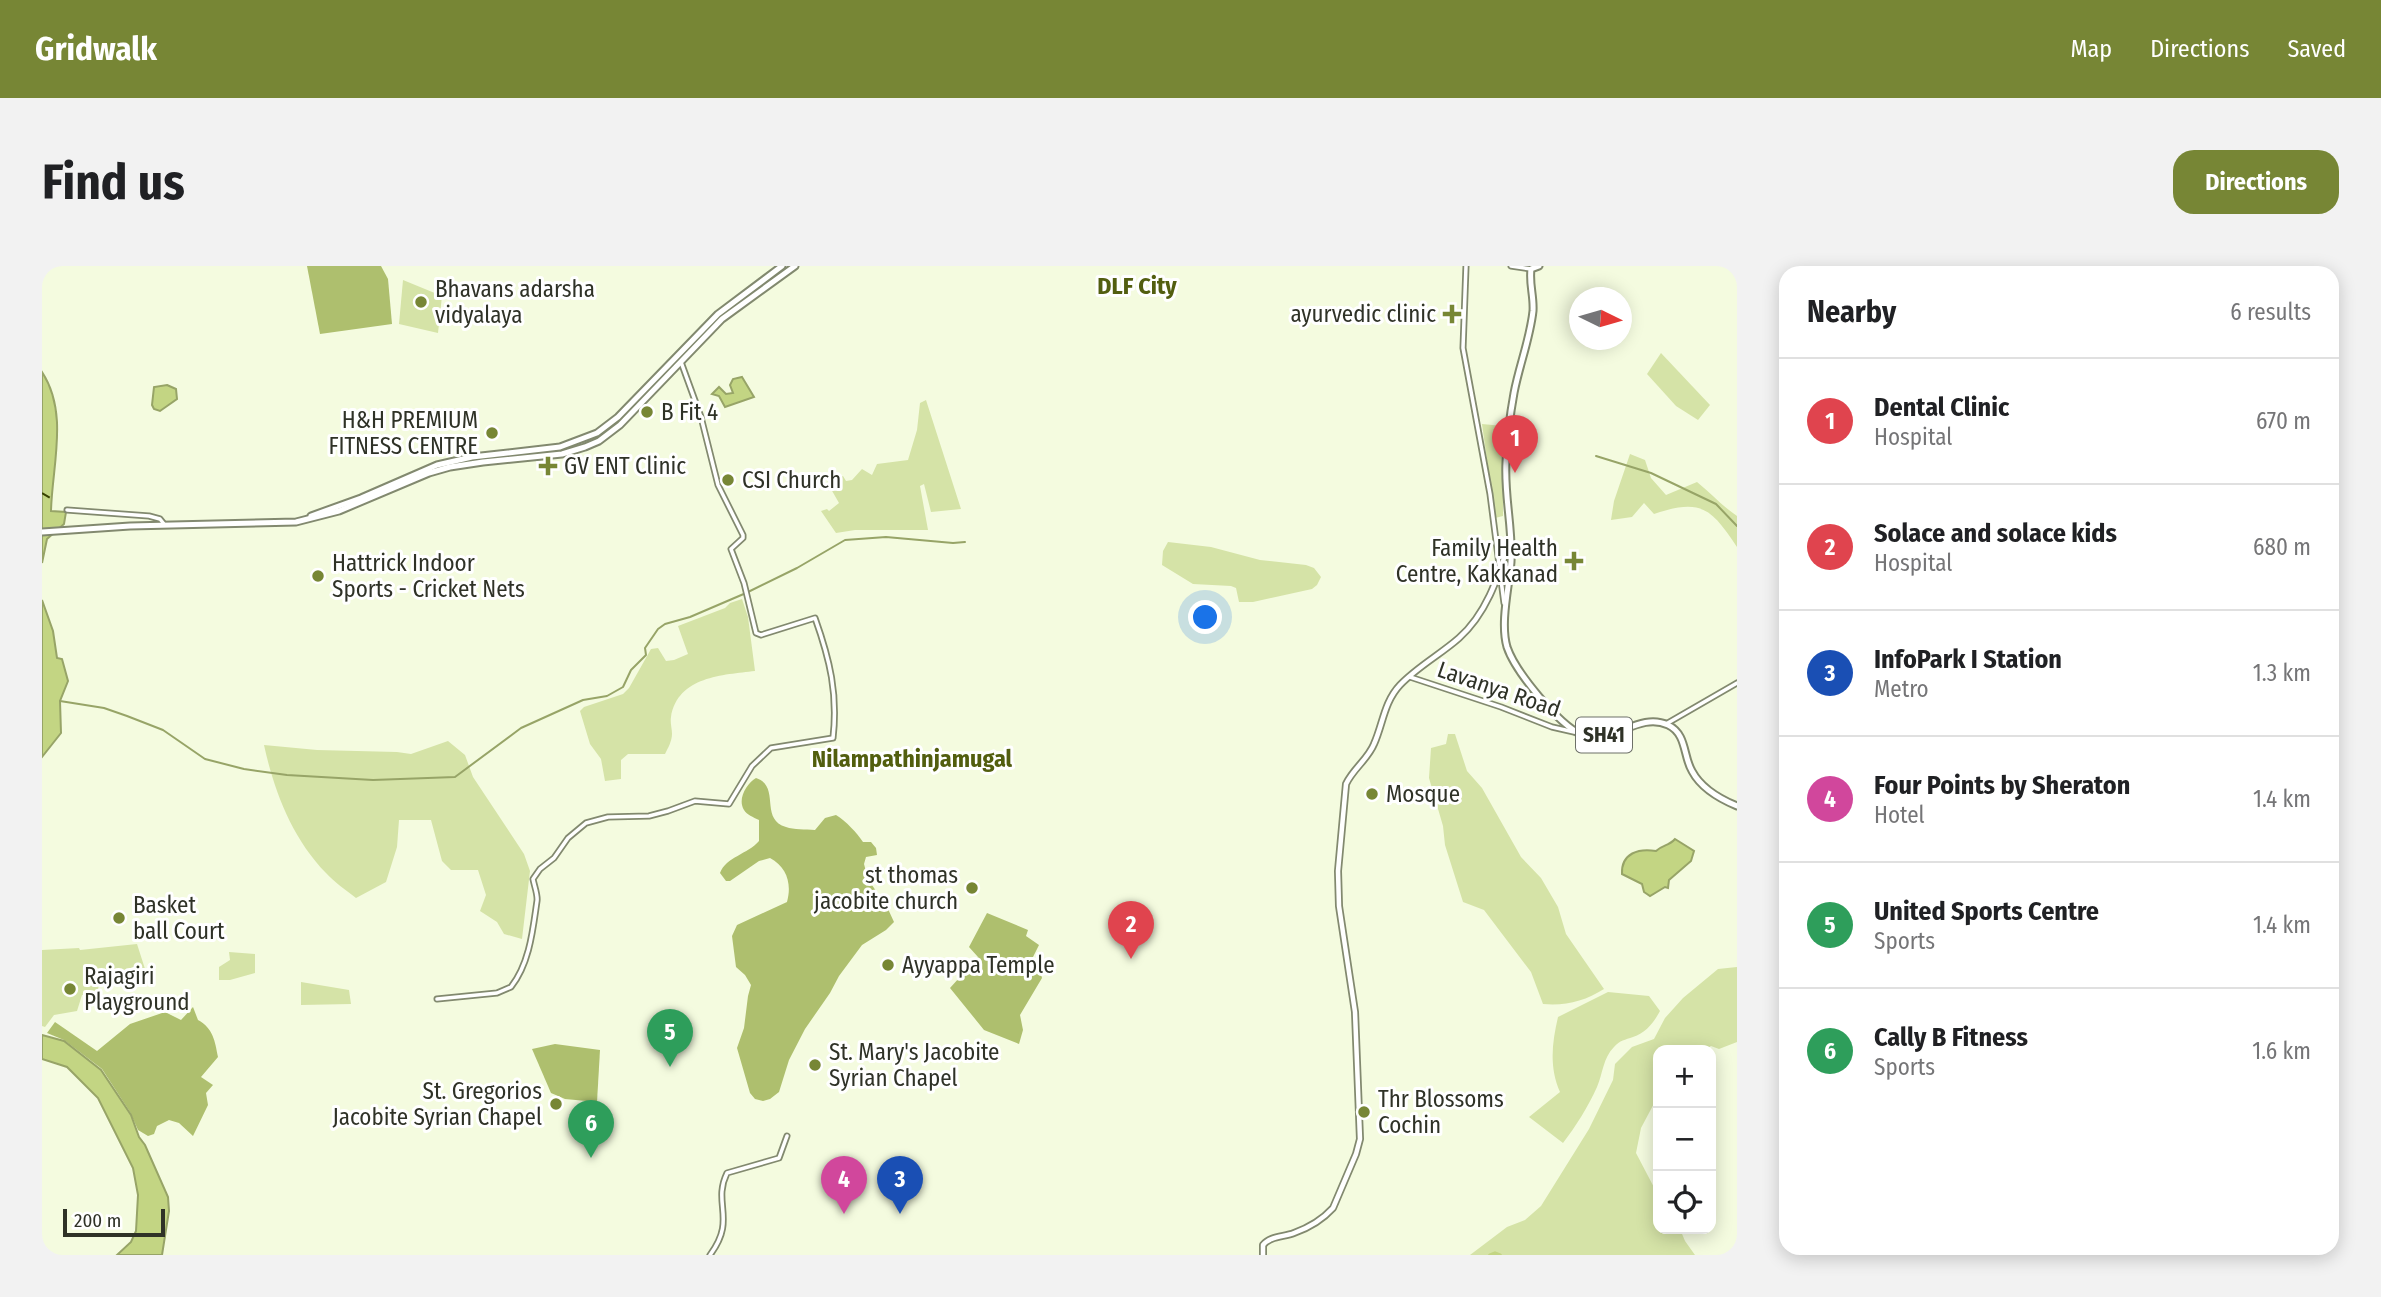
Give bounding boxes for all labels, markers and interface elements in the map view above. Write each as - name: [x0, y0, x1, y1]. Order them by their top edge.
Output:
- text: Gridwalk: [35, 29, 157, 69]
- text: Map: [2071, 35, 2112, 63]
- text: Directions: [2150, 35, 2249, 63]
- text: Saved: [2287, 35, 2346, 63]
- button: Directions: [2173, 150, 2339, 214]
- text: Find us: [42, 153, 185, 212]
- district label: DLF City: [1097, 272, 1177, 300]
- place label: Bhavans adarsha vidyalaya: [435, 275, 595, 329]
- north arrow: [1569, 287, 1632, 350]
- marker: Bhavans adarsha vidyalaya: [413, 294, 429, 310]
- text: Nearby: [1807, 294, 1896, 330]
- text: 6 results: [2230, 298, 2311, 326]
- place label: ayurvedic clinic: [1290, 300, 1436, 328]
- marker: ayurvedic clinic: [1442, 304, 1462, 324]
- text: Dental Clinic: [1874, 392, 2009, 423]
- place label: B Fit 4: [661, 398, 718, 426]
- marker: B Fit 4: [639, 404, 655, 420]
- place label: H&H PREMIUM FITNESS CENTRE: [328, 406, 478, 460]
- text: 1: [1825, 407, 1835, 435]
- text: 670 m: [2256, 407, 2311, 435]
- pin: 1: [1492, 415, 1538, 473]
- text: Hospital: [1874, 423, 1952, 451]
- marker: H&H PREMIUM FITNESS CENTRE: [484, 425, 500, 441]
- place label: GV ENT Clinic: [564, 452, 686, 480]
- marker: GV ENT Clinic: [538, 456, 558, 476]
- place label: CSI Church: [742, 466, 841, 494]
- marker: CSI Church: [720, 472, 736, 488]
- text: Solace and solace kids: [1874, 518, 2117, 549]
- text: 2: [1825, 533, 1835, 561]
- text: 680 m: [2253, 533, 2311, 561]
- place label: Family Health Centre, Kakkanad: [1396, 534, 1558, 588]
- place label: Hattrick Indoor Sports - Cricket Nets: [332, 549, 525, 603]
- text: Hospital: [1874, 549, 1952, 577]
- marker: Family Health Centre, Kakkanad: [1564, 551, 1584, 571]
- marker: Hattrick Indoor Sports - Cricket Nets: [310, 568, 326, 584]
- your location: [1188, 600, 1222, 634]
- text: InfoPark I Station: [1874, 644, 2062, 675]
- street label: Lavanya Road: [1434, 655, 1564, 723]
- text: 3: [1825, 659, 1835, 687]
- text: 1.3 km: [2253, 659, 2311, 687]
- text: Metro: [1874, 675, 1929, 703]
- road number: SH41: [1576, 718, 1632, 752]
- district label: Nilampathinjamugal: [812, 745, 1013, 773]
- text: Four Points by Sheraton: [1874, 770, 2130, 801]
- place label: Mosque: [1386, 780, 1460, 808]
- text: 4: [1824, 785, 1836, 813]
- text: 1.4 km: [2253, 785, 2311, 813]
- marker: Mosque: [1364, 786, 1380, 802]
- text: Hotel: [1874, 801, 1925, 829]
- place label: st thomas jacobite church: [813, 861, 958, 915]
- marker: st thomas jacobite church: [964, 880, 980, 896]
- place label: Basket ball Court: [133, 891, 225, 945]
- text: United Sports Centre: [1874, 896, 2099, 927]
- pin: 2: [1108, 901, 1154, 959]
- marker: Basket ball Court: [111, 910, 127, 926]
- text: 5: [1824, 911, 1836, 939]
- text: 1.4 km: [2253, 911, 2311, 939]
- text: Sports: [1874, 927, 1935, 955]
- place label: Ayyappa Temple: [902, 951, 1055, 979]
- marker: Ayyappa Temple: [880, 957, 896, 973]
- place label: Rajagiri Playground: [84, 962, 190, 1016]
- marker: Rajagiri Playground: [62, 981, 78, 997]
- pin: 5: [647, 1009, 693, 1067]
- text: Cally B Fitness: [1874, 1022, 2028, 1053]
- text: 6: [1824, 1037, 1836, 1065]
- text: 1.6 km: [2252, 1037, 2311, 1065]
- place label: St. Mary's Jacobite Syrian Chapel: [829, 1038, 999, 1092]
- map controls: [1653, 1045, 1716, 1234]
- button: +: [1653, 1045, 1716, 1108]
- text: Sports: [1874, 1053, 1935, 1081]
- marker: St. Mary's Jacobite Syrian Chapel: [807, 1057, 823, 1073]
- place label: St. Gregorios Jacobite Syrian Chapel: [332, 1077, 542, 1131]
- place label: Thr Blossoms Cochin: [1378, 1085, 1504, 1139]
- marker: St. Gregorios Jacobite Syrian Chapel: [548, 1096, 564, 1112]
- pin: 6: [568, 1100, 614, 1158]
- marker: Thr Blossoms Cochin: [1356, 1104, 1372, 1120]
- button: −: [1653, 1108, 1716, 1171]
- pin: 4: [821, 1156, 867, 1214]
- pin: 3: [877, 1156, 923, 1214]
- button: locate: [1653, 1171, 1716, 1234]
- scale bar: [63, 1206, 164, 1238]
- text: 200 m: [74, 1209, 121, 1232]

